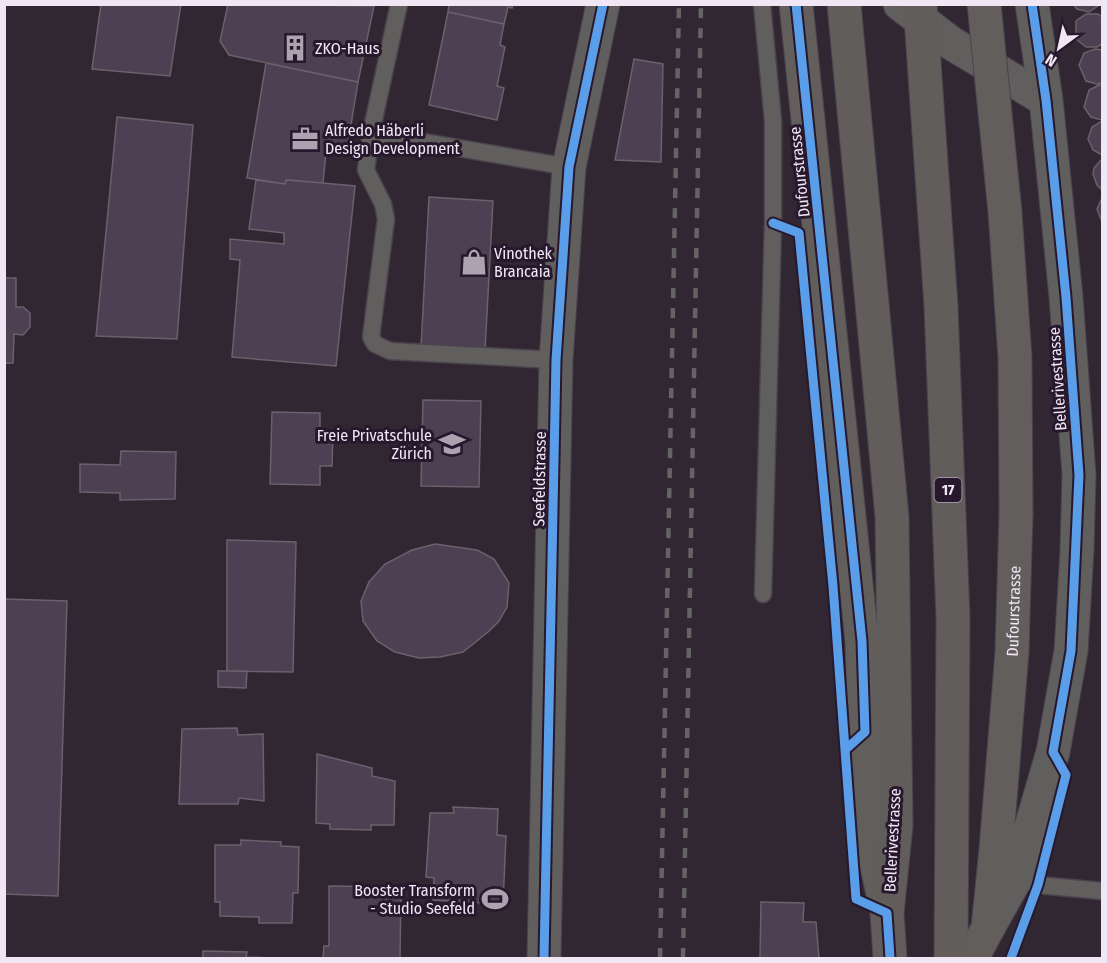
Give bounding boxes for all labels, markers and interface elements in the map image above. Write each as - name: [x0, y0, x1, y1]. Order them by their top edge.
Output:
- north arrow: [1029, 18, 1089, 78]
- building icon: ZKO-Haus: [280, 33, 310, 63]
- place label: ZKO-Haus: [315, 39, 380, 58]
- text: N: [1042, 50, 1060, 71]
- place label: Alfredo Häberli Design Development: [325, 121, 461, 158]
- office icon: Alfredo Häberli Design Development: [290, 124, 320, 154]
- street label: Dufourstrasse: [785, 126, 814, 218]
- place label: Vinothek Brancaia: [494, 244, 553, 281]
- shop icon: Vinothek Brancaia: [459, 247, 489, 277]
- street label: Bellerivestrasse: [1044, 326, 1071, 431]
- place label: Freie Privatschule Zürich: [317, 426, 432, 463]
- school or university icon: Freie Privatschule Zürich: [437, 429, 467, 459]
- street label: Seefeldstrasse: [529, 431, 550, 527]
- road number: 17: [934, 478, 962, 502]
- street label: Dufourstrasse: [1003, 565, 1025, 657]
- street label: Bellerivestrasse: [880, 788, 905, 892]
- place label: Booster Transform - Studio Seefeld: [354, 881, 475, 918]
- sports icon: Booster Transform - Studio Seefeld: [480, 884, 510, 914]

